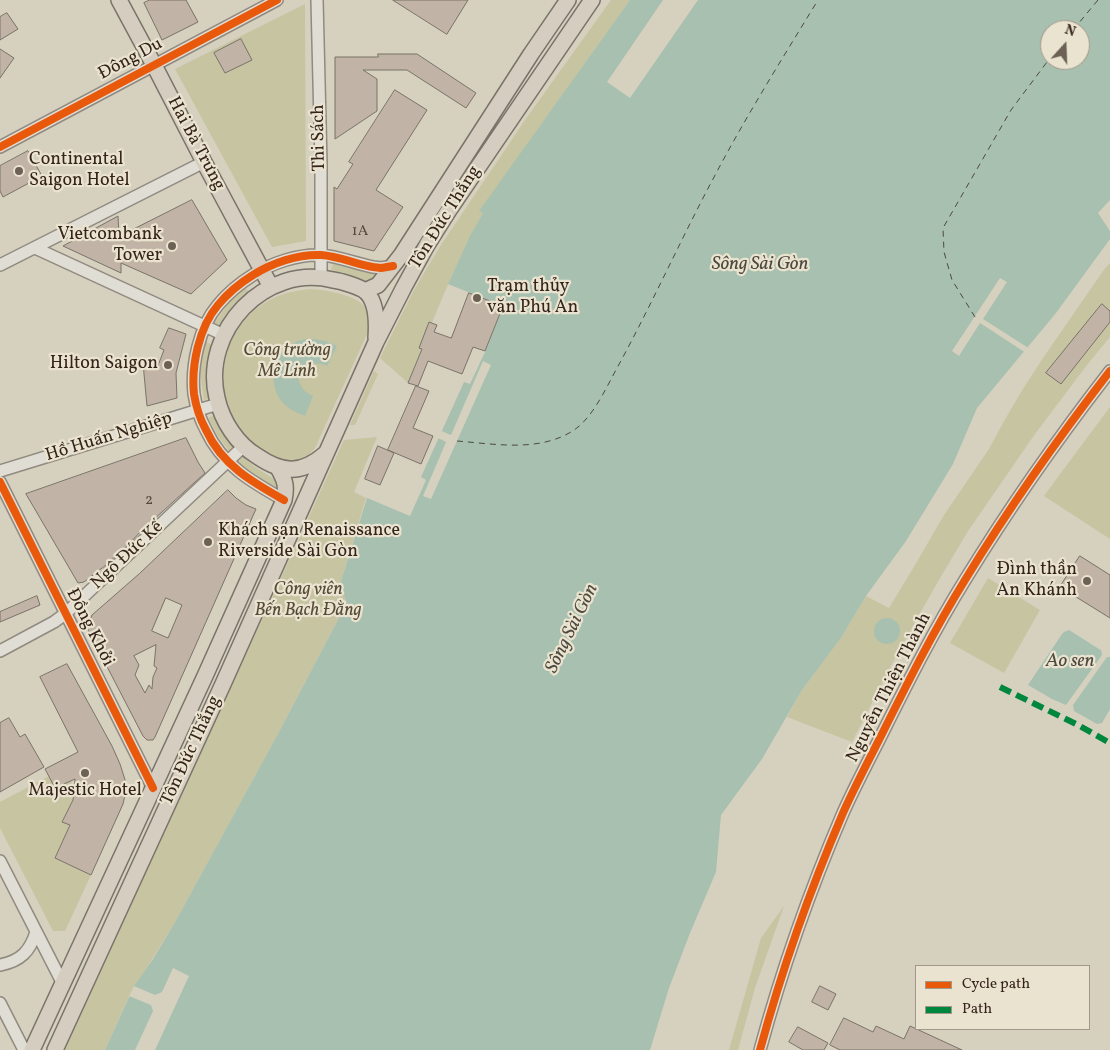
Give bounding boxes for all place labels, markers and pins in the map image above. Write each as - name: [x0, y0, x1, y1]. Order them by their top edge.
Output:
- place label: Continental Saigon Hotel: [29, 150, 130, 192]
- marker: Continental Saigon Hotel: [13, 165, 25, 177]
- place label: Vietcombank Tower: [58, 225, 162, 268]
- marker: Vietcombank Tower: [166, 240, 178, 252]
- place label: Trạm thủy văn Phú An: [487, 277, 578, 320]
- marker: Trạm thủy văn Phú An: [471, 292, 483, 304]
- place label: Hilton Saigon: [50, 354, 158, 376]
- marker: Hilton Saigon: [162, 359, 174, 371]
- place label: Khách sạn Renaissance Riverside Sài Gòn: [218, 521, 400, 564]
- marker: Khách sạn Renaissance Riverside Sài Gòn: [202, 536, 214, 548]
- place label: Đình thần An Khánh: [997, 560, 1077, 602]
- marker: Đình thần An Khánh: [1081, 575, 1093, 587]
- marker: Majestic Hotel: [79, 767, 91, 779]
- place label: Majestic Hotel: [28, 781, 142, 803]

